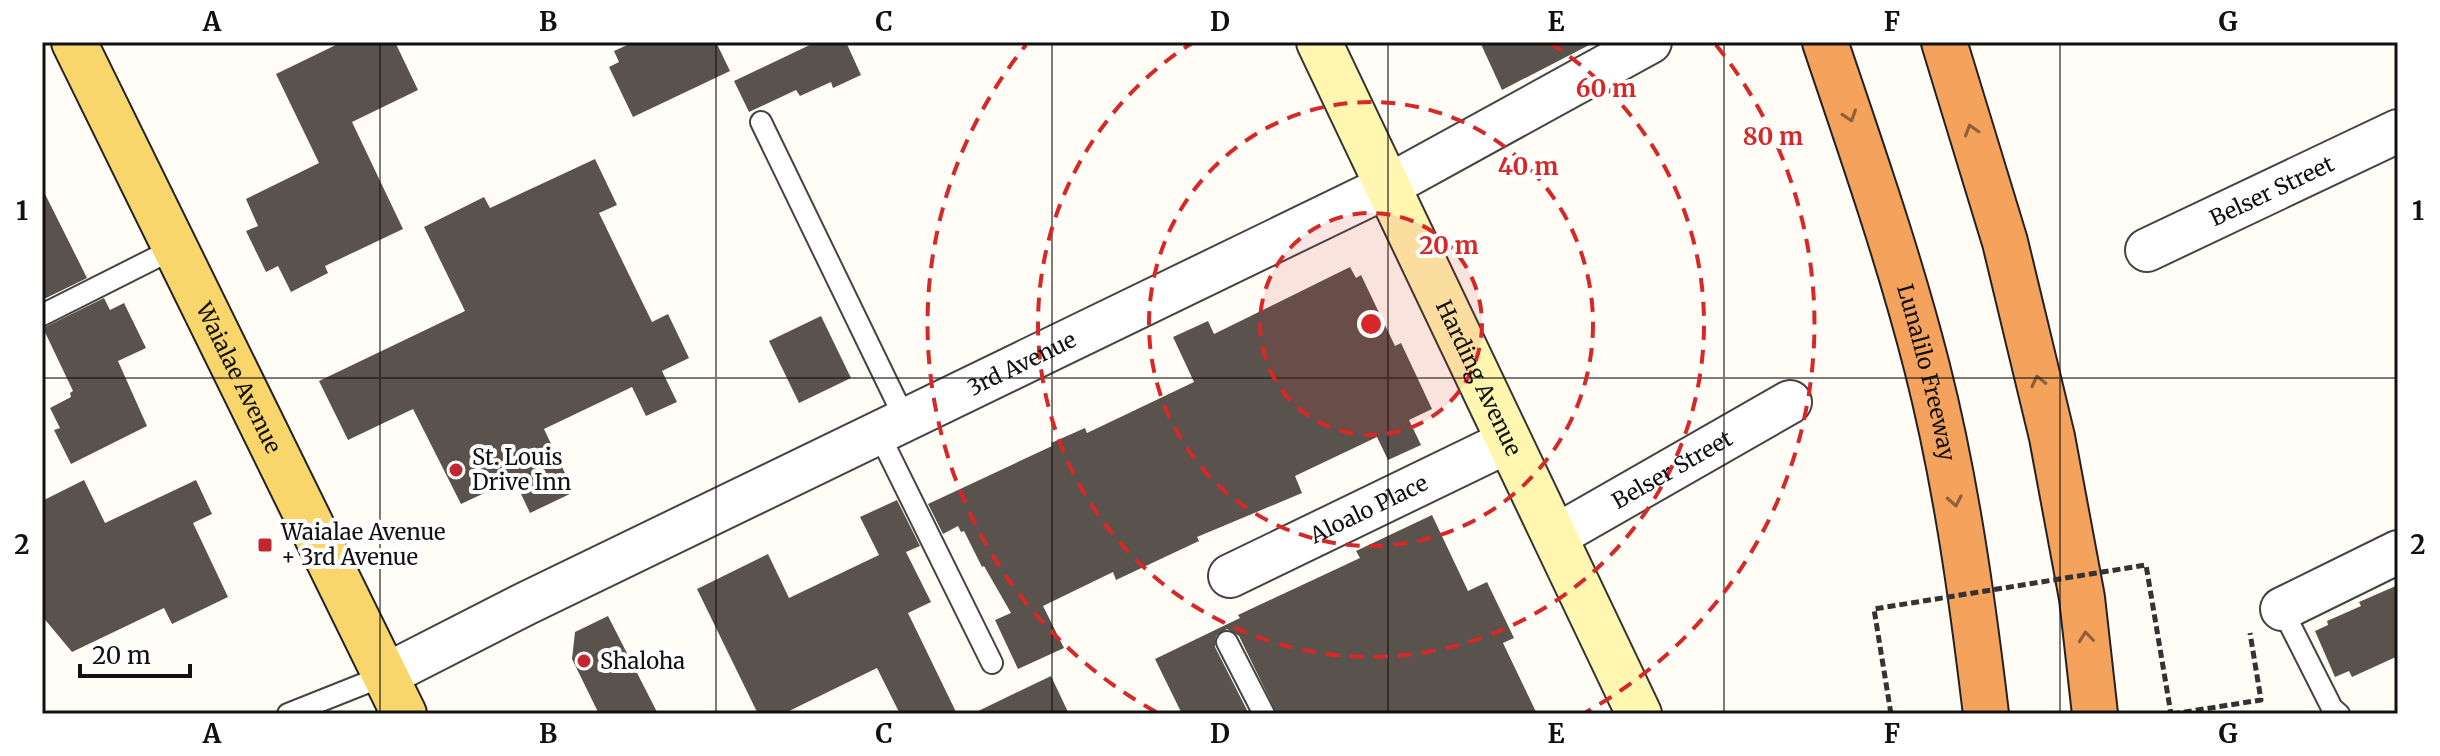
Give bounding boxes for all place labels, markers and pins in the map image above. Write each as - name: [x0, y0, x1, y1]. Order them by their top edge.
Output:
- centre of rings: [1357, 310, 1385, 338]
- place label: St. Louis Drive Inn: [472, 443, 572, 496]
- marker: St. Louis Drive Inn: [447, 461, 465, 479]
- place label: Waialae Avenue + 3rd Avenue: [280, 518, 446, 571]
- marker: Waialae Avenue + 3rd Avenue: [256, 536, 274, 554]
- place label: Shaloha: [600, 647, 685, 675]
- marker: Shaloha: [575, 652, 593, 670]

